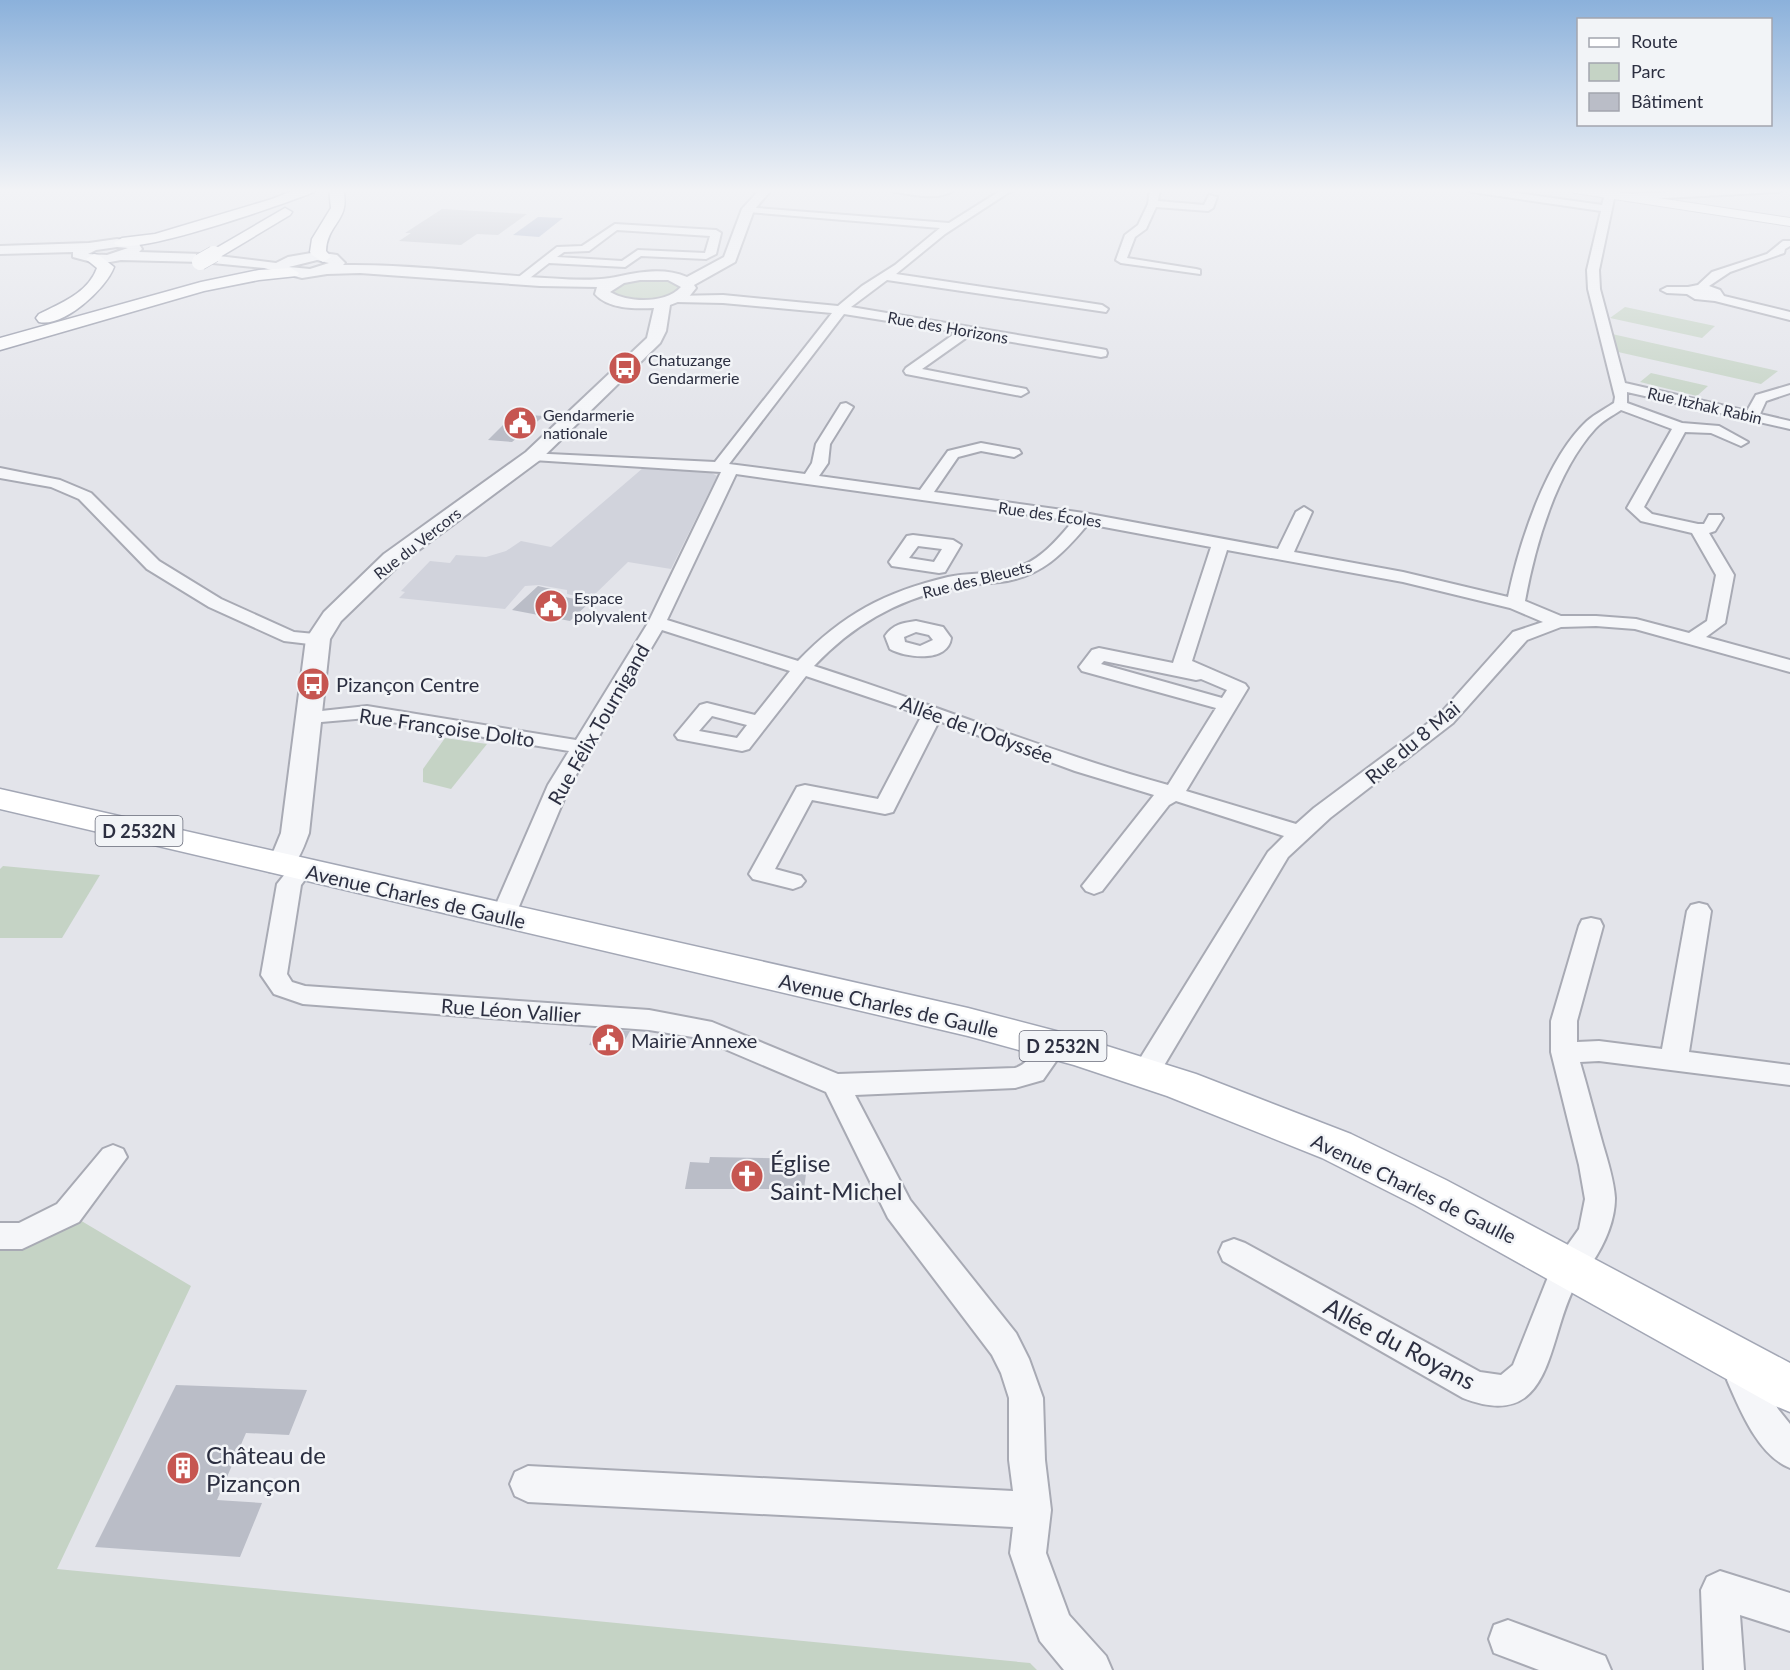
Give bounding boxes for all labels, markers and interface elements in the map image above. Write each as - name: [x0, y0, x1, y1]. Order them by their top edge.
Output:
- legend: [1577, 18, 1772, 126]
- text: Route: [1631, 30, 1678, 52]
- text: Parc: [1631, 60, 1666, 82]
- text: Bâtiment: [1631, 90, 1704, 112]
- street label: Rue des Horizons: [886, 307, 1010, 347]
- bus stop icon: Chatuzange Gendarmerie: [607, 350, 643, 386]
- place label: Chatuzange Gendarmerie: [648, 350, 739, 387]
- street label: Rue Itzhak Rabin: [1646, 383, 1764, 427]
- public building icon: Gendarmerie nationale: [502, 405, 538, 441]
- place label: Gendarmerie nationale: [543, 405, 634, 442]
- street label: Rue des Écoles: [997, 497, 1103, 531]
- street label: Rue du Vercors: [370, 503, 464, 583]
- street label: Rue des Bleuets: [920, 556, 1034, 602]
- public building icon: Espace polyvalent: [533, 588, 569, 624]
- place label: Espace polyvalent: [574, 588, 647, 625]
- street label: Rue Félix Tournigand: [542, 639, 654, 809]
- bus stop icon: Pizançon Centre: [295, 666, 331, 702]
- place label: Pizançon Centre: [336, 672, 479, 696]
- street label: Allée de l'Odyssée: [897, 690, 1057, 768]
- street label: Rue du 8 Mai: [1360, 695, 1464, 789]
- street label: Rue Françoise Dolto: [358, 703, 536, 751]
- road number: D 2532N: [96, 816, 182, 846]
- street label: Avenue Charles de Gaulle: [304, 859, 528, 933]
- street label: Avenue Charles de Gaulle: [777, 968, 1001, 1042]
- street label: Rue Léon Vallier: [440, 993, 582, 1027]
- public building icon: Mairie Annexe: [590, 1022, 626, 1058]
- place label: Mairie Annexe: [631, 1028, 757, 1052]
- road number: D 2532N: [1020, 1031, 1106, 1061]
- street label: Avenue Charles de Gaulle: [1308, 1128, 1520, 1248]
- place label: Église Saint-Michel: [770, 1148, 902, 1205]
- church icon: Église Saint-Michel: [729, 1158, 765, 1194]
- street label: Allée du Royans: [1319, 1291, 1481, 1395]
- place label: Château de Pizançon: [206, 1440, 326, 1497]
- building icon: Château de Pizançon: [165, 1450, 201, 1486]

